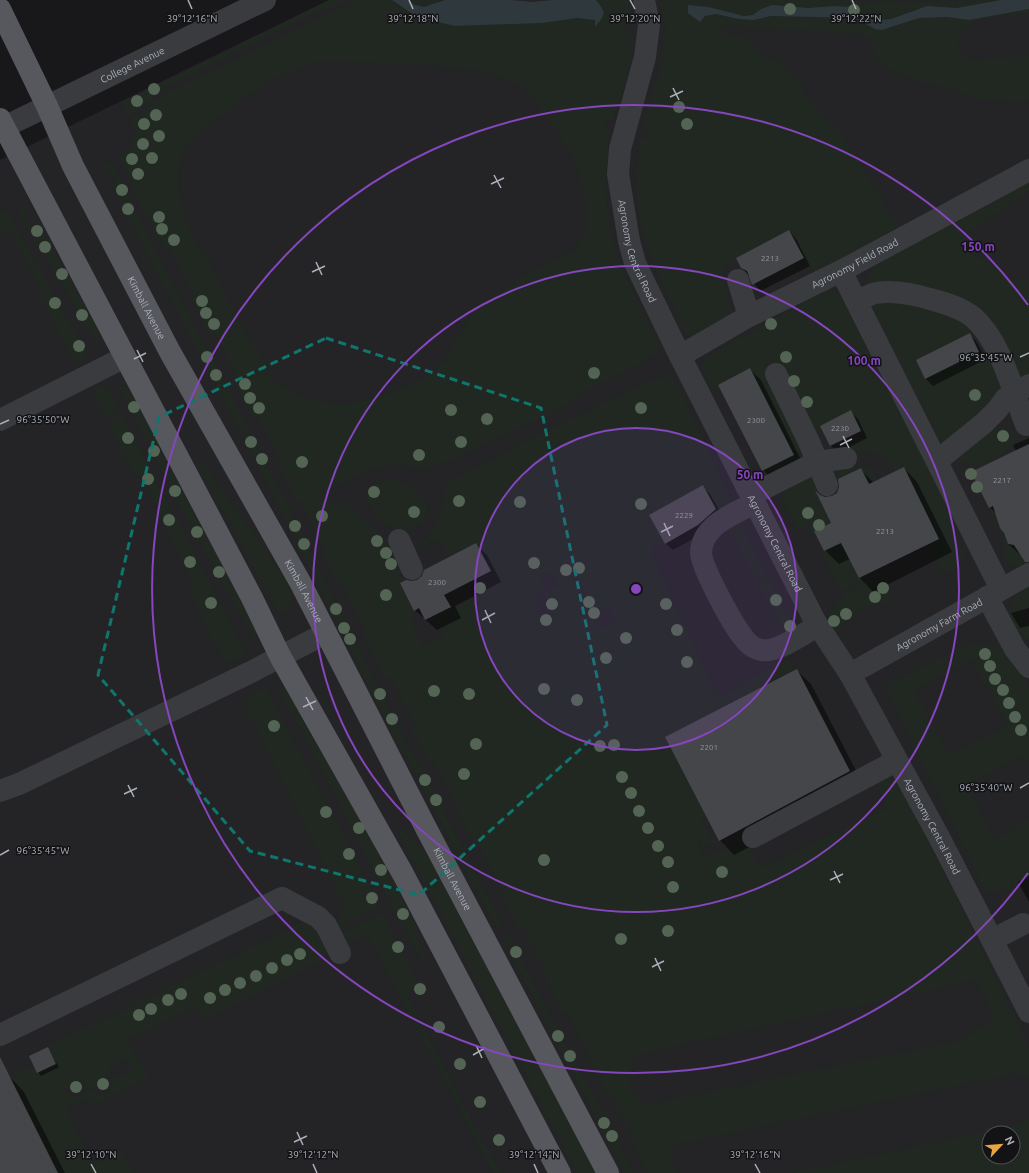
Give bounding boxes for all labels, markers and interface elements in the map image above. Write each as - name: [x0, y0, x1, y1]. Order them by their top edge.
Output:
- text: 39°12'16"N: [167, 13, 217, 24]
- text: 39°12'18"N: [388, 13, 438, 24]
- text: 39°12'20"N: [610, 13, 660, 24]
- text: 39°12'22"N: [831, 13, 881, 24]
- street label: College Avenue: [98, 45, 166, 85]
- street label: Agronomy Central Road: [616, 199, 658, 304]
- street label: Agronomy Field Road: [810, 236, 900, 291]
- text: 150 m: [961, 240, 995, 253]
- house number: 2213: [761, 254, 779, 263]
- street label: Kimball Avenue: [125, 275, 167, 341]
- text: 96°35'45"W: [960, 352, 1012, 363]
- text: 100 m: [847, 354, 881, 367]
- text: 96°35'50"W: [17, 414, 69, 425]
- house number: 2300: [747, 416, 766, 425]
- house number: 2230: [831, 424, 850, 433]
- text: 50 m: [737, 468, 763, 481]
- house number: 2217: [993, 476, 1011, 485]
- street label: Agronomy Central Road: [746, 493, 804, 594]
- house number: 2229: [675, 511, 693, 520]
- house number: 2213: [876, 527, 894, 536]
- street label: Kimball Avenue: [282, 558, 325, 625]
- house number: 2300: [428, 578, 447, 587]
- centre of rings: [629, 582, 643, 596]
- street label: Agronomy Farm Road: [894, 596, 984, 653]
- house number: 2201: [700, 743, 718, 752]
- street label: Agronomy Central Road: [902, 776, 962, 876]
- text: 96°35'40"W: [960, 782, 1012, 793]
- text: 96°35'45"W: [17, 845, 69, 856]
- street label: Kimball Avenue: [431, 846, 473, 912]
- north arrow: [981, 1125, 1021, 1165]
- text: N: [1003, 1134, 1017, 1147]
- text: 39°12'10"N: [66, 1149, 116, 1160]
- text: 39°12'12"N: [288, 1149, 338, 1160]
- text: 39°12'14"N: [509, 1149, 559, 1160]
- text: 39°12'16"N: [730, 1149, 780, 1160]

